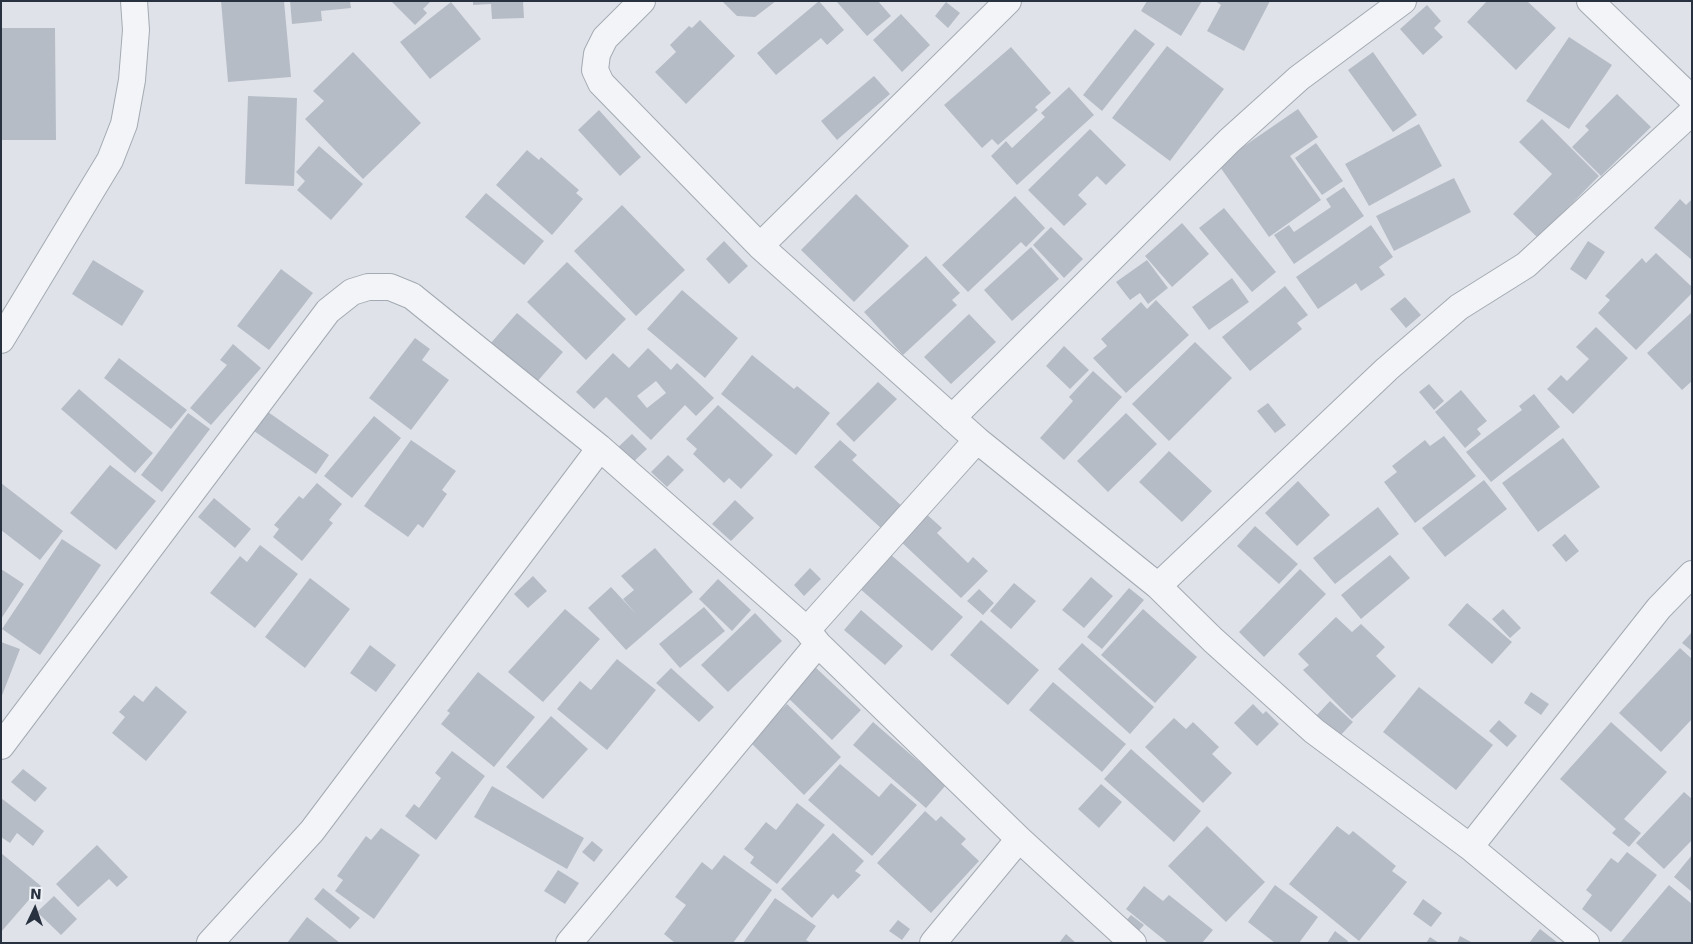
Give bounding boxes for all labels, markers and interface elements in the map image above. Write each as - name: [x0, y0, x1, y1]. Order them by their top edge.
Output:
- north arrow: [10, 884, 60, 934]
- text: N: [30, 886, 42, 902]

